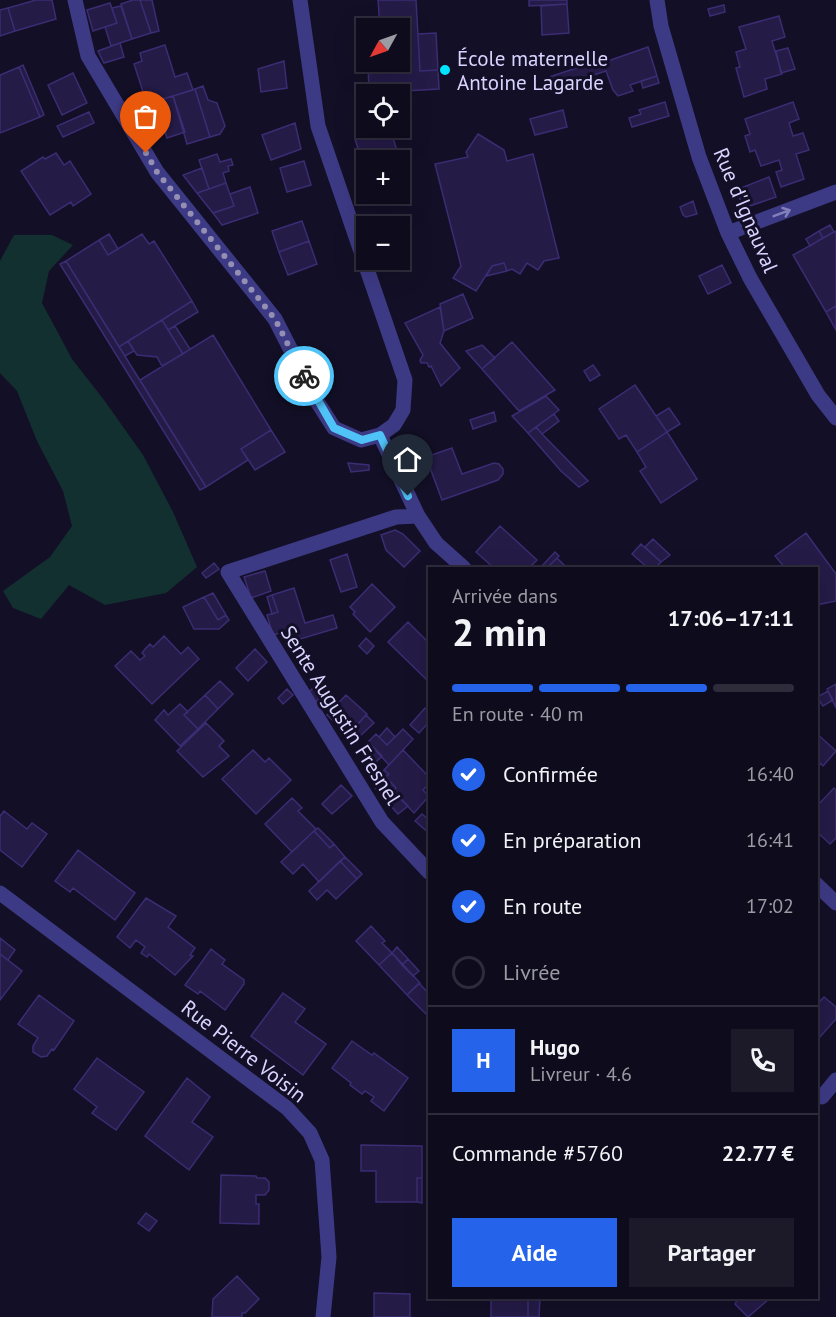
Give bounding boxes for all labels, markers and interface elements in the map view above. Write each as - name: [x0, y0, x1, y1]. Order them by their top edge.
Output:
- north arrow: [356, 18, 410, 72]
- map controls: [356, 18, 410, 270]
- place label: École maternelle Antoine Lagarde: [457, 45, 608, 96]
- marker: École maternelle Antoine Lagarde: [438, 63, 452, 77]
- button: locate: [356, 84, 410, 138]
- pin: [120, 91, 171, 153]
- icon: bag: [129, 100, 162, 133]
- street label: Rue d'Ignauval: [708, 143, 784, 277]
- button: +: [356, 150, 410, 204]
- one-way arrow: [772, 207, 791, 218]
- button: −: [356, 216, 410, 270]
- courier: [274, 346, 334, 406]
- icon: bike: [288, 360, 321, 393]
- pin: [382, 434, 433, 496]
- icon: home: [391, 443, 424, 476]
- text: Arrivée dans: [452, 583, 558, 609]
- text: 17:06–17:11: [668, 604, 794, 632]
- text: 2 min: [452, 606, 547, 657]
- street label: Sente Augustin Fresnel: [275, 620, 407, 810]
- text: En route · 40 m: [452, 701, 583, 727]
- icon: check: [452, 758, 485, 791]
- text: Confirmée: [503, 760, 598, 788]
- text: 16:40: [746, 761, 794, 787]
- icon: check: [452, 824, 485, 857]
- text: En préparation: [503, 826, 642, 854]
- text: 16:41: [746, 827, 794, 853]
- icon: check: [452, 890, 485, 923]
- text: En route: [503, 892, 582, 920]
- text: 17:02: [746, 893, 794, 919]
- text: Livrée: [503, 958, 560, 986]
- street label: Rue Pierre Voisin: [176, 994, 312, 1108]
- button: phone: [731, 1029, 794, 1092]
- text: Hugo: [530, 1033, 580, 1061]
- text: H: [476, 1046, 491, 1074]
- text: Livreur · 4.6: [530, 1061, 632, 1087]
- text: Commande #5760: [452, 1139, 623, 1167]
- text: 22.77 €: [722, 1139, 794, 1167]
- button: Aide: [452, 1218, 617, 1287]
- button: Partager: [629, 1218, 794, 1287]

